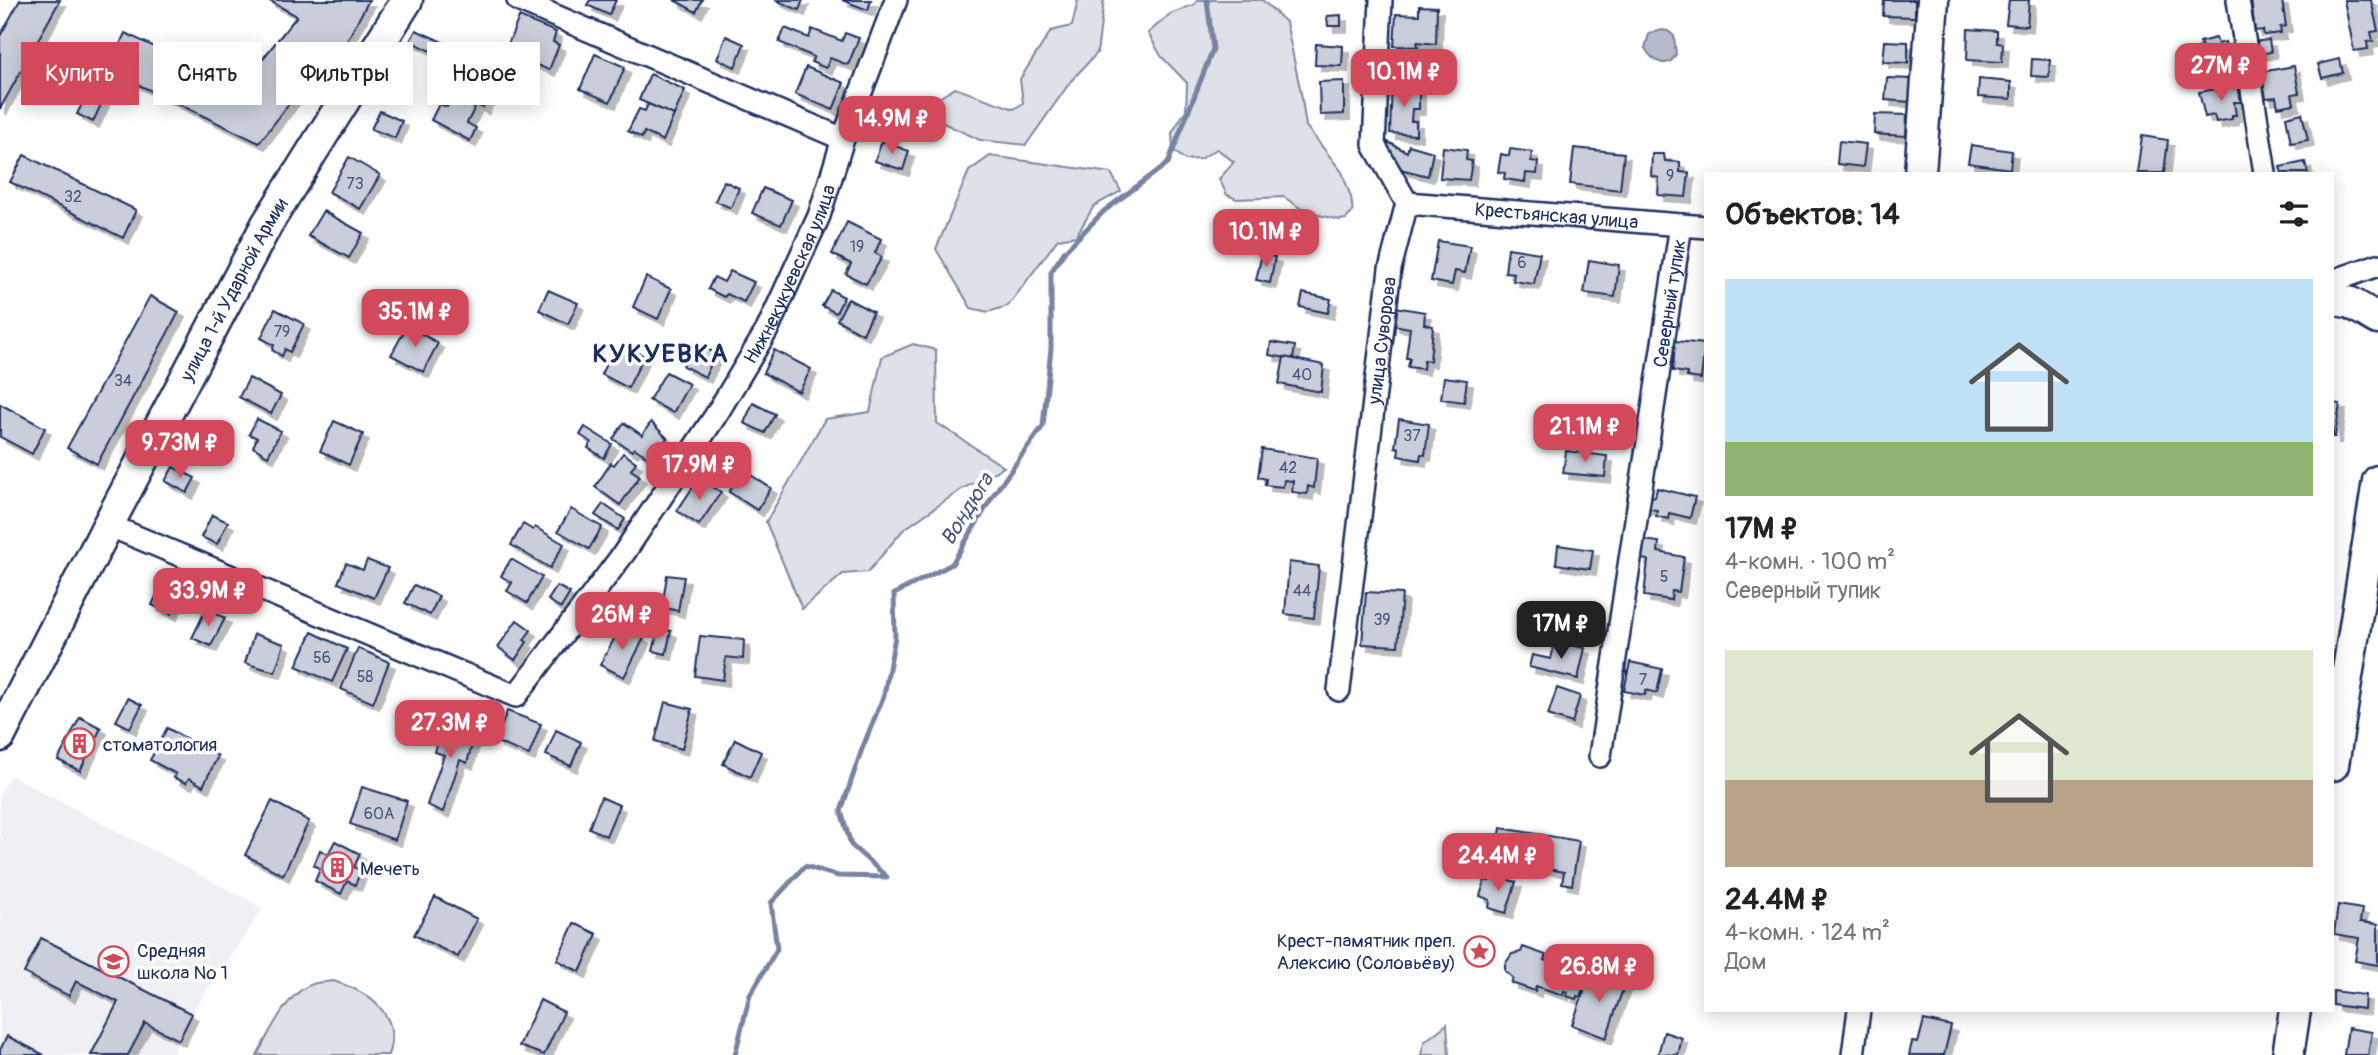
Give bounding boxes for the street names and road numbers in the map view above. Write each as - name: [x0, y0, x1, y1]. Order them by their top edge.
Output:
- street label: Нижнекукуевская улица: [739, 181, 841, 368]
- street label: улица 1-й Ударной Армии: [175, 193, 294, 386]
- street label: Крестьянская улица: [1474, 197, 1639, 235]
- street label: Северный тупик: [1648, 237, 1692, 369]
- street label: улица Суворова: [1363, 275, 1402, 407]

